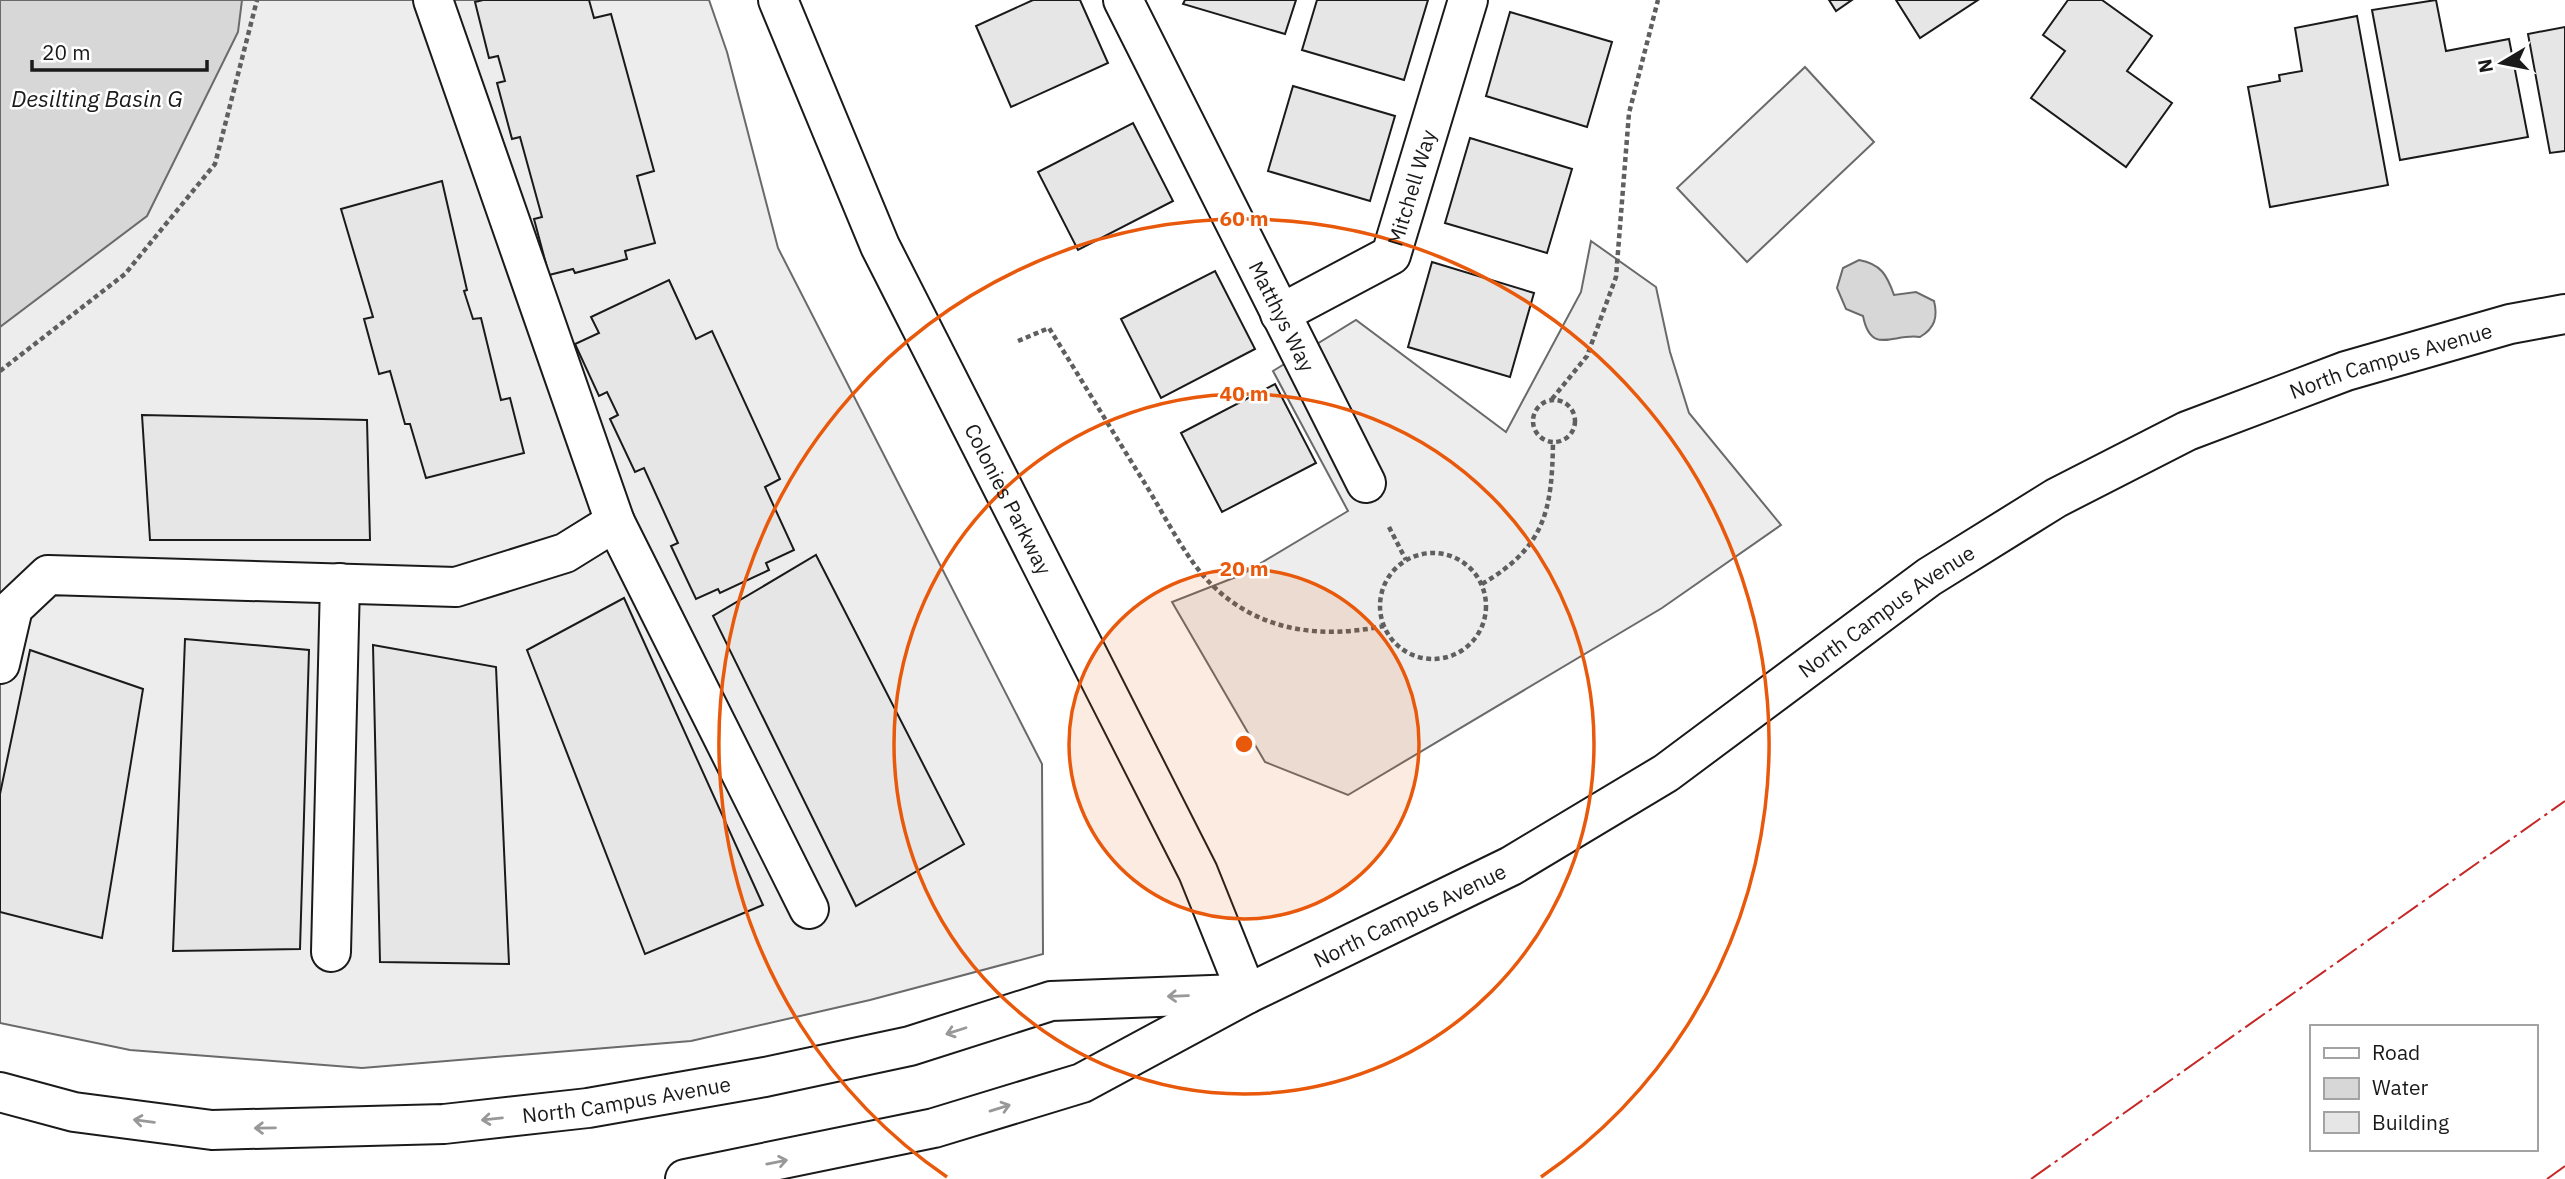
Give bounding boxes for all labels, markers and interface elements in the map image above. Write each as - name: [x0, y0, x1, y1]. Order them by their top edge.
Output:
- scale bar: [32, 28, 206, 72]
- north arrow: [2467, 28, 2537, 98]
- text: 20 m: [42, 38, 91, 66]
- text: N: [2472, 57, 2498, 75]
- water label: Desilting Basin G: [11, 83, 183, 113]
- street label: Mitchell Way: [1381, 126, 1442, 249]
- text: 60 m: [1220, 204, 1268, 232]
- street label: Matthys Way: [1243, 256, 1322, 377]
- street label: North Campus Avenue: [2285, 316, 2495, 405]
- text: 40 m: [1220, 379, 1268, 407]
- street label: Colonies Parkway: [958, 418, 1059, 580]
- street label: North Campus Avenue: [1792, 538, 1980, 684]
- text: 20 m: [1220, 554, 1268, 582]
- centre of rings: [1232, 732, 1256, 756]
- street label: North Campus Avenue: [1309, 857, 1511, 974]
- one-way arrow: [1167, 990, 1190, 1003]
- one-way arrow: [945, 1025, 967, 1038]
- legend: [2310, 1025, 2537, 1151]
- text: Road: [2372, 1038, 2420, 1066]
- street label: North Campus Avenue: [521, 1069, 733, 1129]
- text: Water: [2372, 1073, 2429, 1101]
- one-way arrow: [988, 1100, 1010, 1113]
- text: Building: [2372, 1108, 2449, 1136]
- one-way arrow: [481, 1112, 504, 1125]
- one-way arrow: [134, 1115, 156, 1128]
- one-way arrow: [254, 1122, 277, 1135]
- one-way arrow: [765, 1155, 788, 1168]

